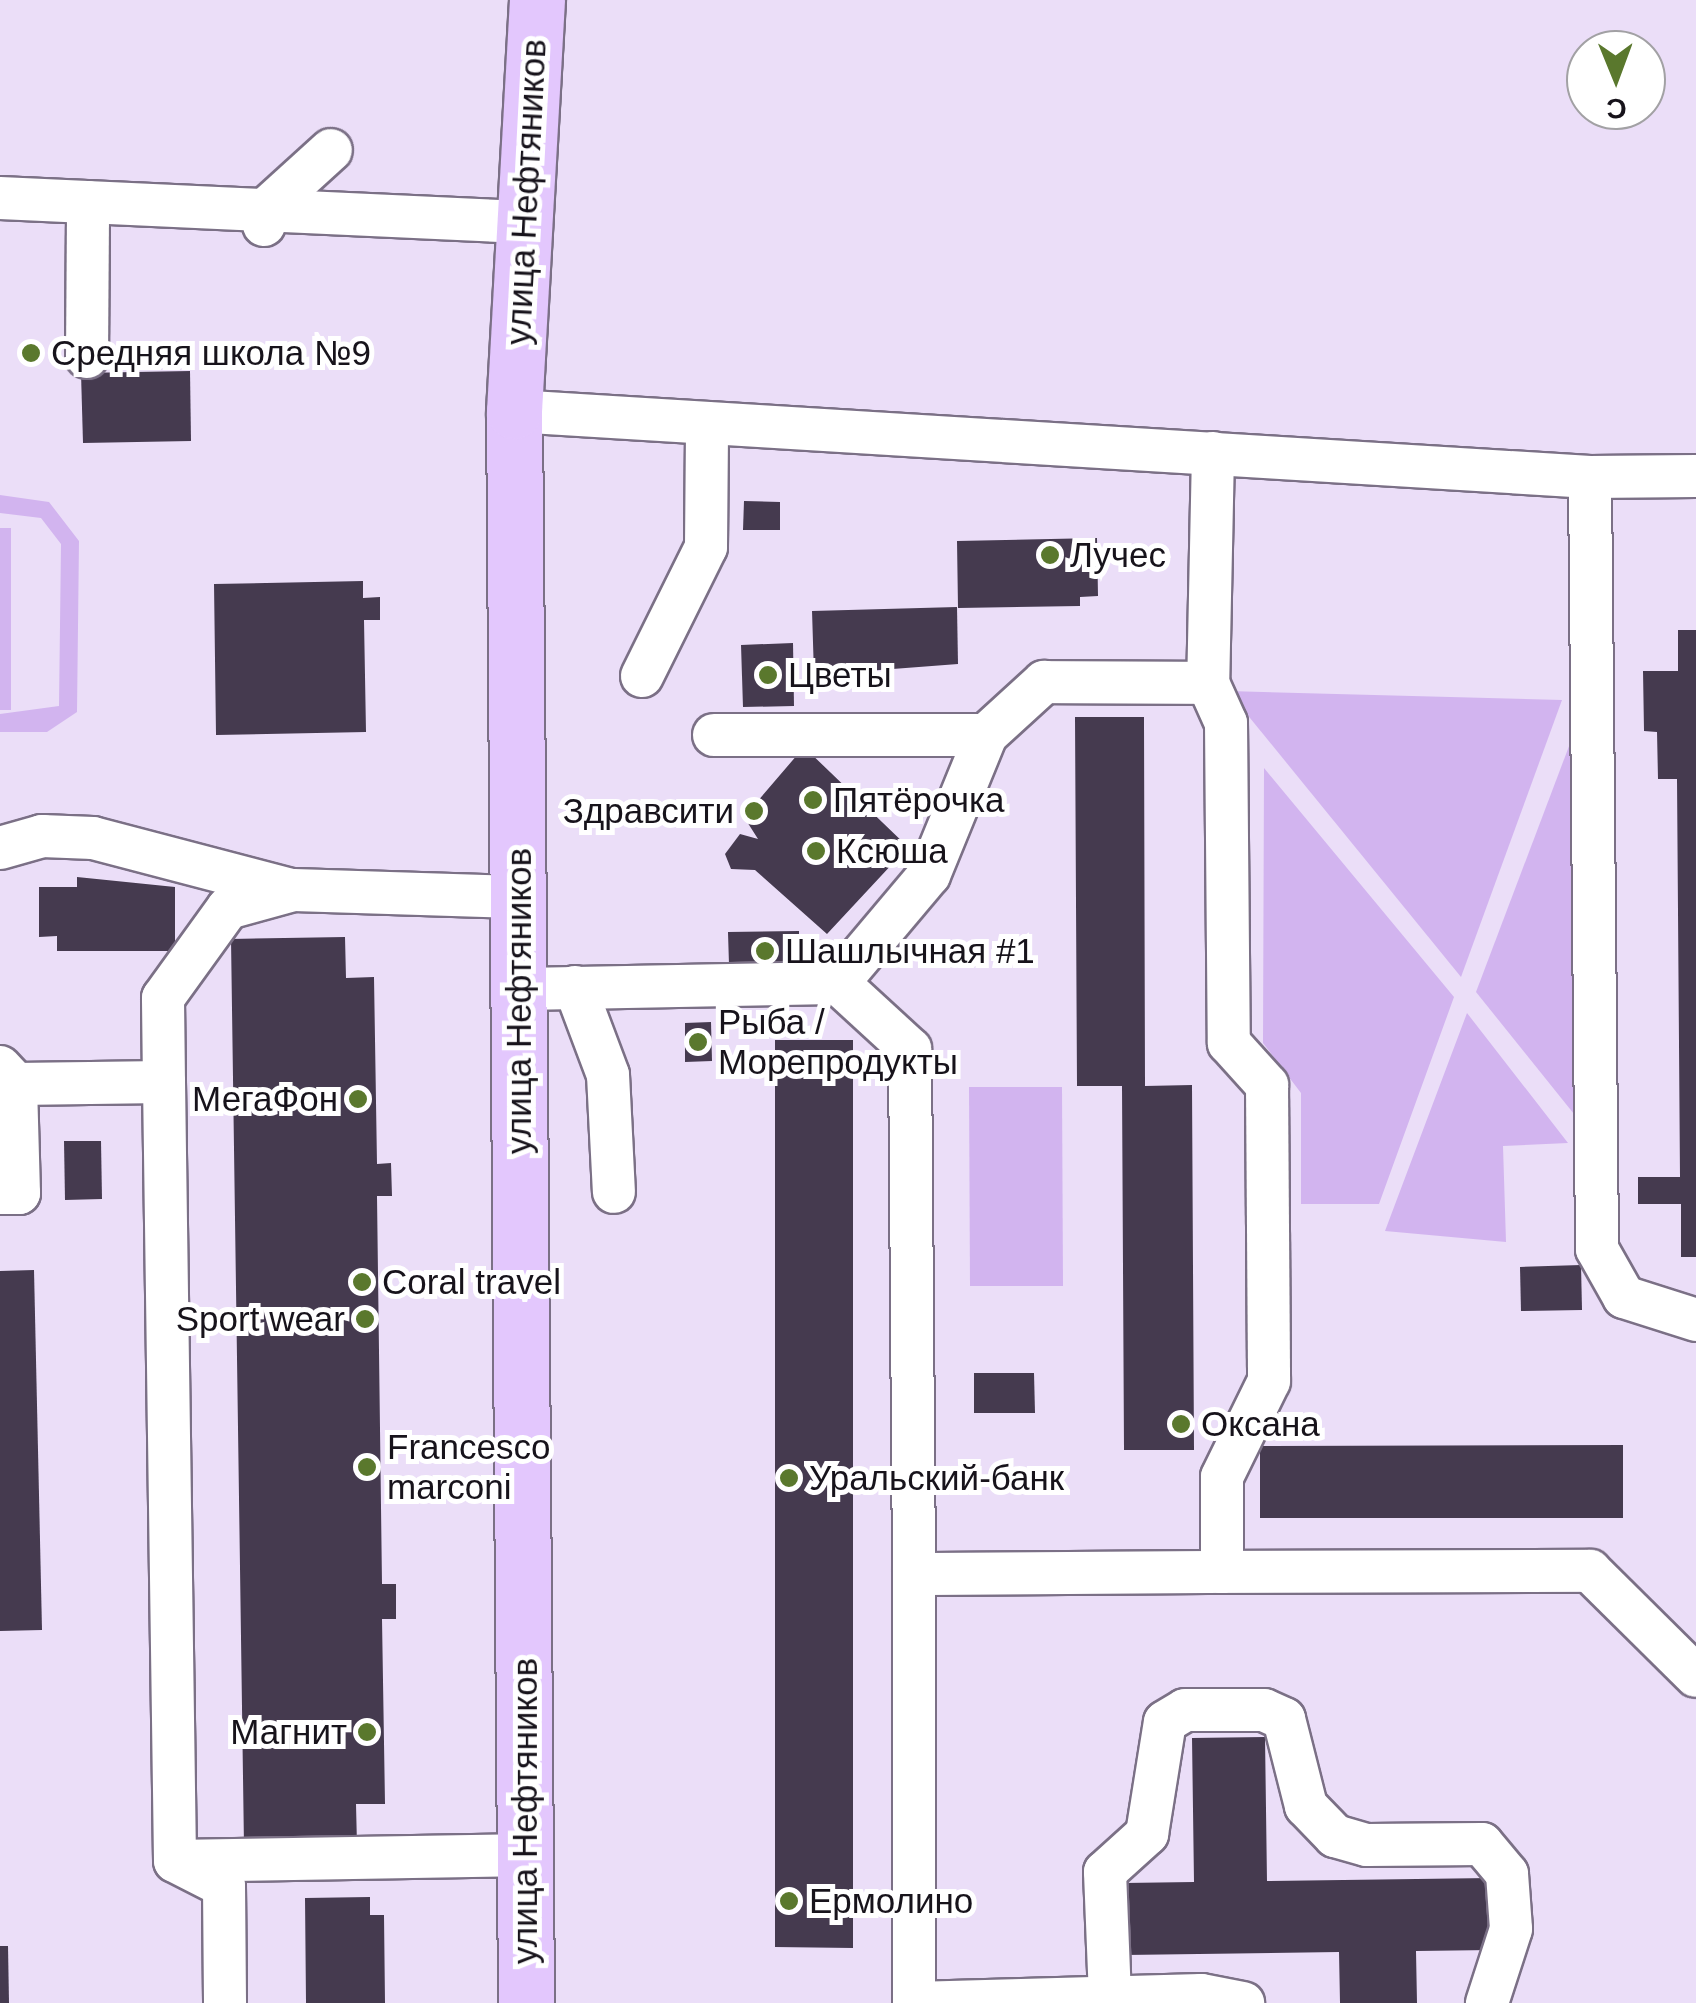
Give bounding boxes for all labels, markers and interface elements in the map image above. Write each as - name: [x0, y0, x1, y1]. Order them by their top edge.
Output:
- north arrow: [1566, 30, 1666, 130]
- street label: улица Нефтяников: [497, 38, 555, 346]
- text: С: [1606, 93, 1627, 124]
- place label: Средняя школа №9: [51, 332, 371, 374]
- marker: Средняя школа №9: [20, 342, 42, 364]
- place label: Лучес: [1070, 534, 1166, 576]
- marker: Лучес: [1039, 544, 1061, 566]
- place label: Цветы: [788, 654, 892, 696]
- marker: Цветы: [757, 664, 779, 686]
- place label: Пятёрочка: [833, 779, 1005, 821]
- marker: Пятёрочка: [802, 789, 824, 811]
- place label: Здравсити: [563, 790, 734, 832]
- marker: Здравсити: [743, 800, 765, 822]
- place label: Ксюша: [836, 830, 948, 872]
- marker: Ксюша: [805, 840, 827, 862]
- street label: улица Нефтяников: [498, 848, 540, 1154]
- place label: Шашлычная #1: [785, 930, 1035, 972]
- marker: Шашлычная #1: [754, 940, 776, 962]
- place label: Рыба / Морепродукты: [718, 1001, 958, 1083]
- marker: Рыба / Морепродукты: [687, 1031, 709, 1053]
- place label: МегаФон: [192, 1078, 338, 1120]
- marker: МегаФон: [347, 1088, 369, 1110]
- place label: Coral travel: [382, 1261, 561, 1303]
- marker: Coral travel: [351, 1271, 373, 1293]
- place label: Sport wear: [176, 1298, 345, 1340]
- marker: Sport wear: [354, 1308, 376, 1330]
- place label: Оксана: [1201, 1403, 1320, 1445]
- marker: Оксана: [1170, 1413, 1192, 1435]
- place label: Francesco marconi: [387, 1426, 550, 1508]
- marker: Francesco marconi: [356, 1456, 378, 1478]
- place label: Уральский-банк: [809, 1457, 1064, 1499]
- marker: Уральский-банк: [778, 1467, 800, 1489]
- street label: улица Нефтяников: [504, 1658, 546, 1964]
- place label: Магнит: [230, 1711, 347, 1753]
- marker: Магнит: [356, 1721, 378, 1743]
- place label: Ермолино: [809, 1880, 973, 1922]
- marker: Ермолино: [778, 1890, 800, 1912]

